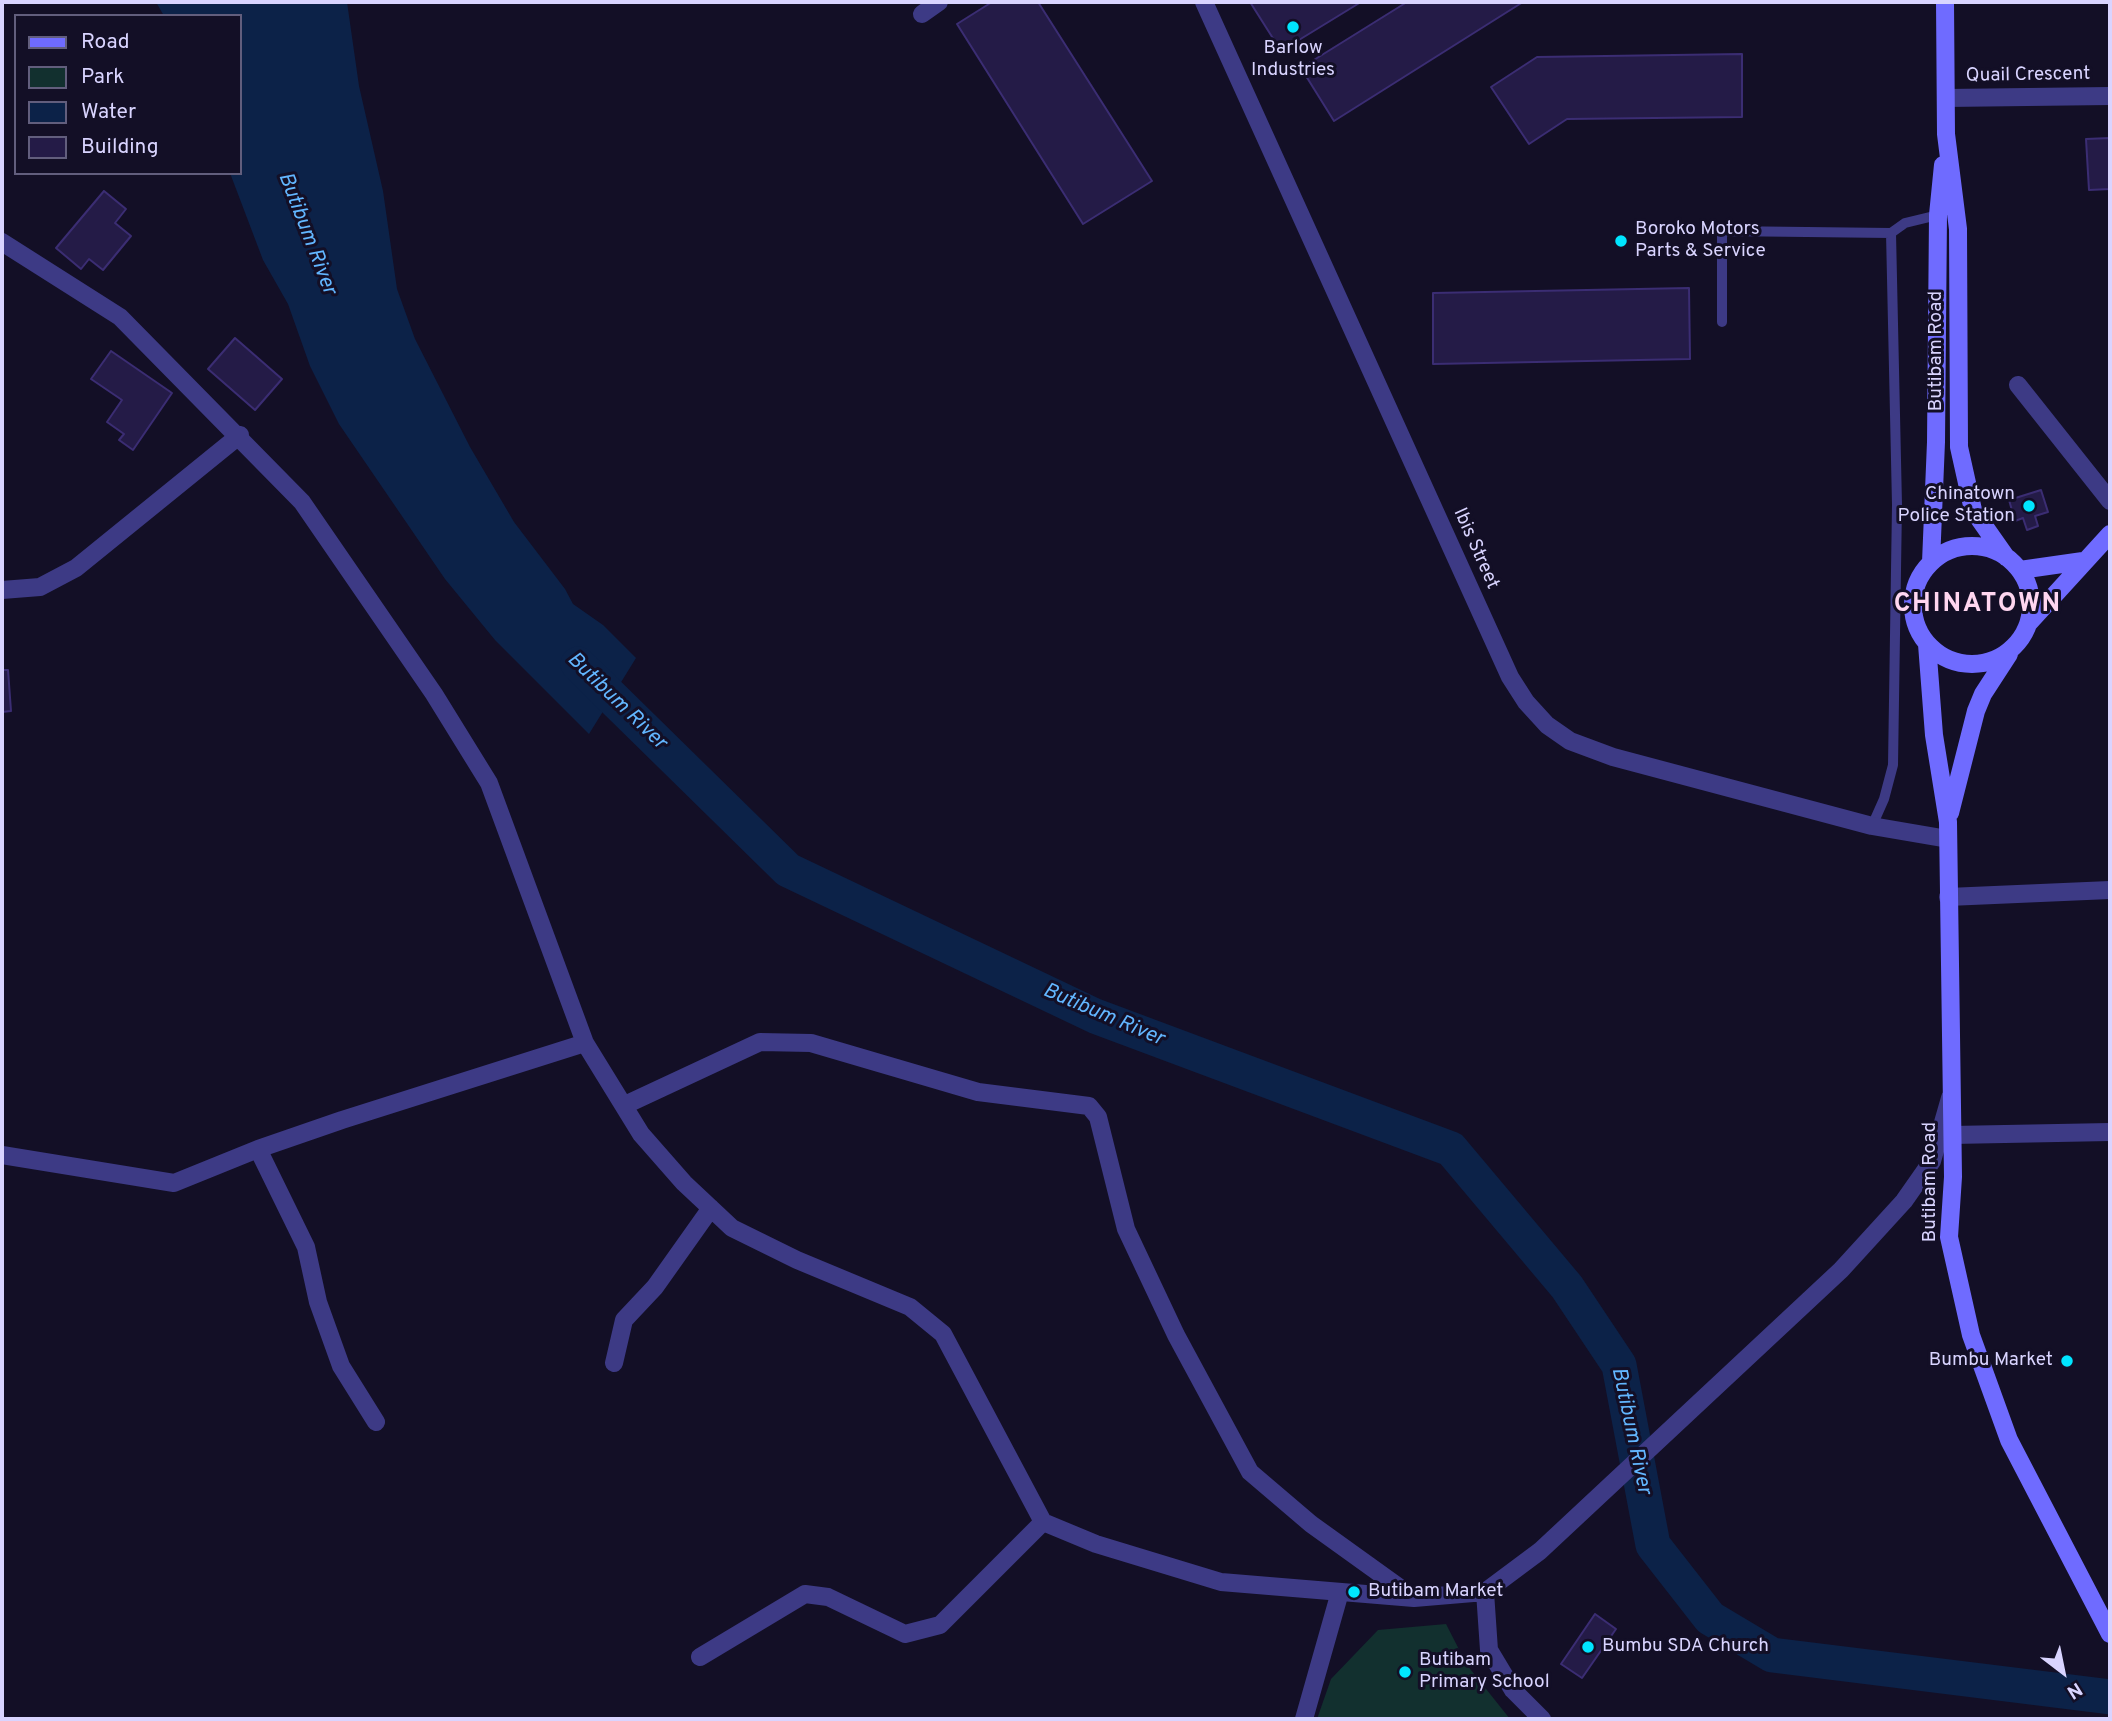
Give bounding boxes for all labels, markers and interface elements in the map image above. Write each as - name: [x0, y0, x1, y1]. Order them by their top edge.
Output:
- legend: [14, 14, 242, 175]
- marker: Barlow Industries: [1285, 19, 1301, 35]
- text: Road: [81, 29, 130, 56]
- place label: Barlow Industries: [1251, 38, 1335, 82]
- text: Park: [81, 64, 124, 91]
- street label: Quail Crescent: [1966, 64, 2090, 88]
- text: Water: [81, 99, 136, 126]
- text: Building: [81, 134, 159, 161]
- water label: Butibum River: [271, 169, 341, 299]
- place label: Boroko Motors Parts & Service: [1635, 219, 1766, 263]
- marker: Boroko Motors Parts & Service: [1613, 233, 1629, 249]
- street label: Butibam Road: [1926, 291, 1948, 411]
- place label: Chinatown Police Station: [1898, 484, 2015, 528]
- marker: Chinatown Police Station: [2021, 498, 2037, 514]
- street label: Ibis Street: [1447, 505, 1503, 593]
- district label: CHINATOWN: [1895, 590, 2061, 622]
- water label: Butibum River: [561, 648, 671, 756]
- water label: Butibum River: [1039, 979, 1167, 1053]
- street label: Butibam Road: [1920, 1122, 1942, 1242]
- place label: Bumbu Market: [1929, 1350, 2053, 1372]
- marker: Bumbu Market: [2059, 1353, 2075, 1369]
- water label: Butibum River: [1604, 1365, 1656, 1497]
- place label: Butibam Market: [1368, 1581, 1504, 1603]
- marker: Butibam Market: [1346, 1584, 1362, 1600]
- place label: Bumbu SDA Church: [1602, 1636, 1769, 1658]
- north arrow: [2028, 1637, 2098, 1707]
- marker: Bumbu SDA Church: [1580, 1639, 1596, 1655]
- place label: Butibam Primary School: [1419, 1650, 1550, 1694]
- marker: Butibam Primary School: [1397, 1664, 1413, 1680]
- text: N: [2062, 1676, 2086, 1704]

